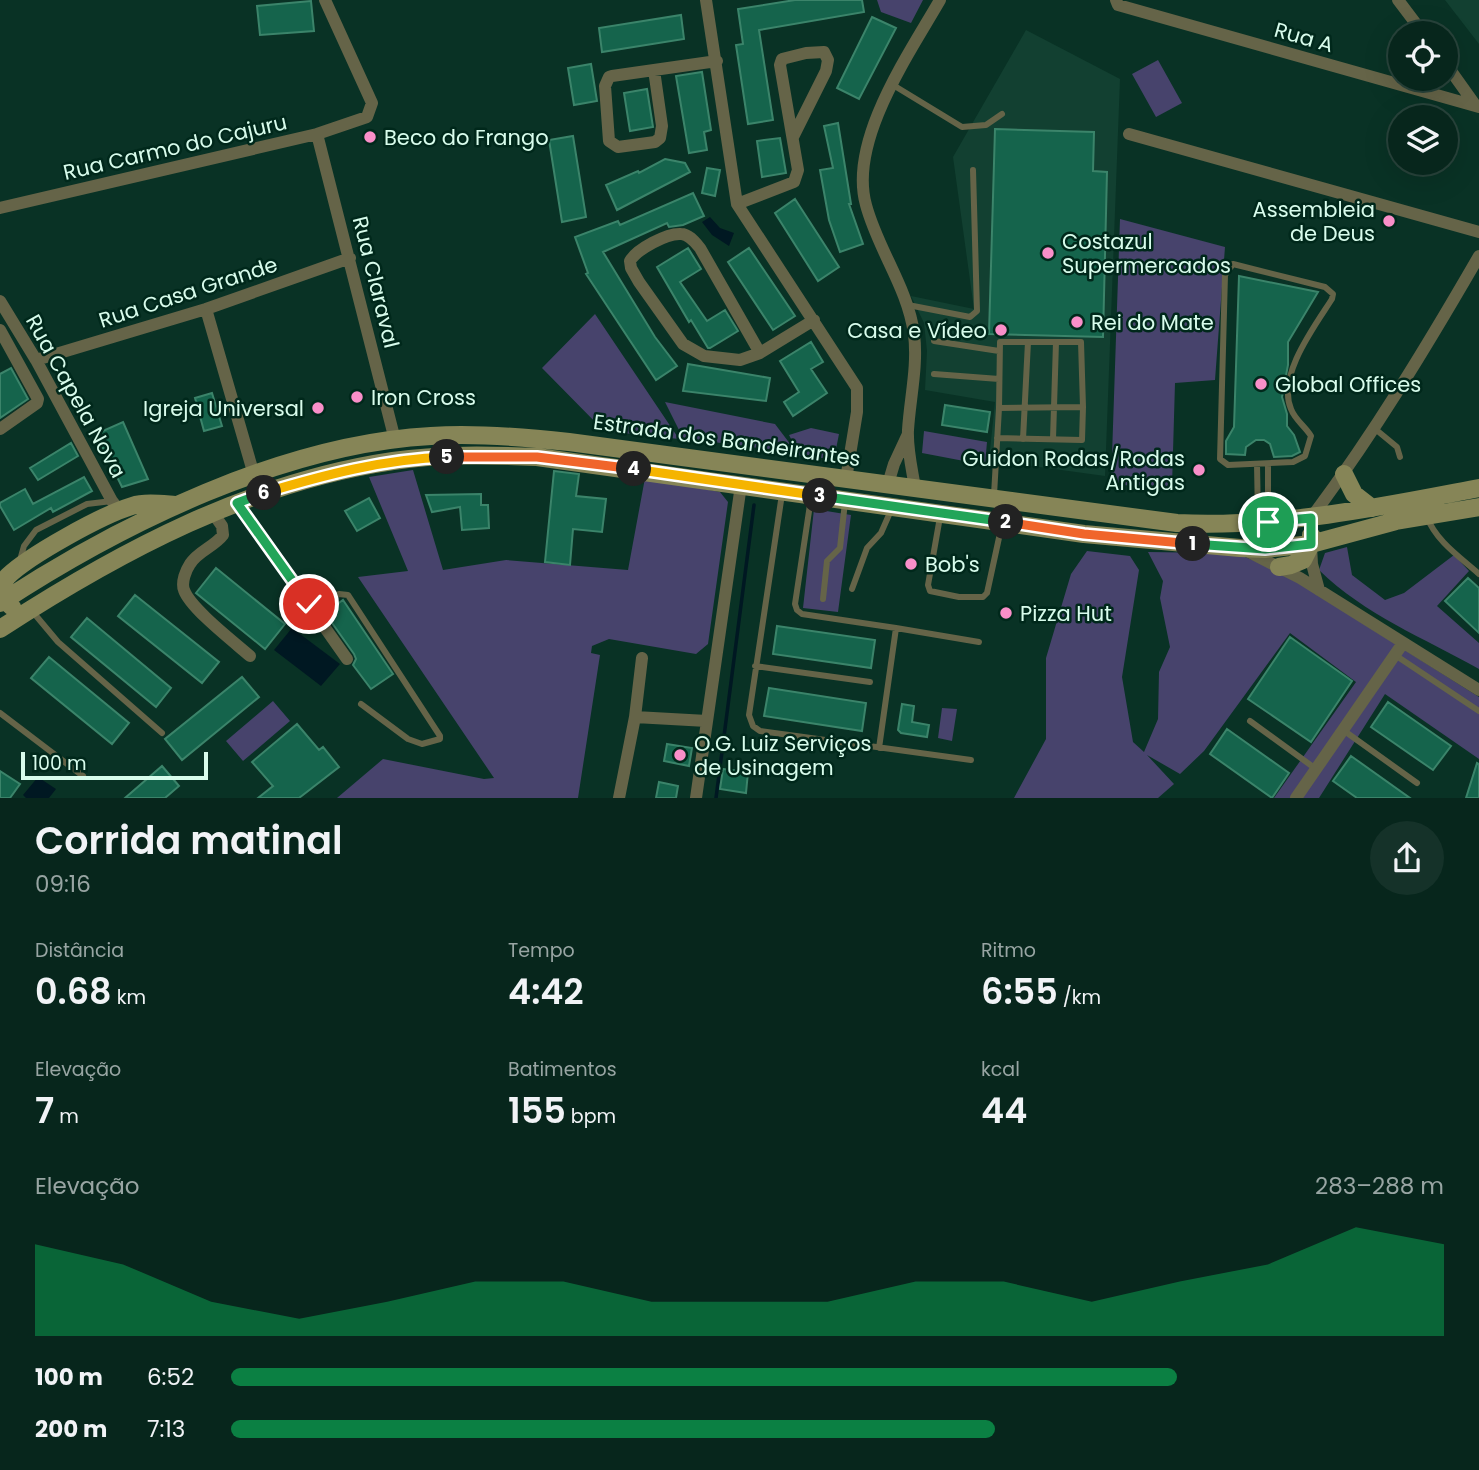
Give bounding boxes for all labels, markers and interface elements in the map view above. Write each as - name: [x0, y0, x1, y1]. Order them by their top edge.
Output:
- street label: Rua A: [1271, 15, 1337, 59]
- map controls: [1388, 21, 1458, 175]
- button: locate: [1388, 21, 1458, 91]
- button: layers: [1388, 105, 1458, 175]
- street label: Rua Carmo do Cajuru: [60, 107, 290, 187]
- place label: Beco do Frango: [384, 123, 549, 152]
- marker: Beco do Frango: [362, 129, 378, 145]
- place label: Assembleia de Deus: [1253, 195, 1375, 248]
- street label: Rua Claraval: [346, 213, 406, 351]
- marker: Assembleia de Deus: [1381, 213, 1397, 229]
- place label: Costazul Supermercados: [1062, 227, 1231, 280]
- marker: Costazul Supermercados: [1040, 245, 1056, 261]
- street label: Rua Casa Grande: [95, 249, 281, 335]
- place label: Rei do Mate: [1091, 308, 1214, 337]
- street label: Rua Capela Nova: [19, 309, 133, 483]
- marker: Rei do Mate: [1069, 314, 1085, 330]
- place label: Casa e Vídeo: [847, 316, 987, 345]
- marker: Casa e Vídeo: [993, 322, 1009, 338]
- place label: Global Offices: [1275, 370, 1421, 399]
- marker: Global Offices: [1253, 376, 1269, 392]
- place label: Iron Cross: [371, 383, 476, 412]
- marker: Iron Cross: [349, 389, 365, 405]
- place label: Igreja Universal: [143, 394, 304, 423]
- marker: Igreja Universal: [310, 400, 326, 416]
- street label: Estrada dos Bandeirantes: [591, 407, 863, 473]
- pin: 5: [430, 440, 464, 475]
- text: 5: [440, 443, 453, 470]
- place label: Guidon Rodas/Rodas Antigas: [962, 444, 1185, 497]
- pin: 4: [616, 452, 652, 486]
- text: 4: [627, 455, 640, 482]
- marker: Guidon Rodas/Rodas Antigas: [1191, 462, 1207, 478]
- pin: 6: [246, 476, 282, 510]
- pin: 3: [802, 478, 838, 514]
- text: 6: [257, 479, 270, 506]
- text: 3: [814, 482, 825, 509]
- pin: [1238, 492, 1298, 552]
- icon: arrive: [1249, 503, 1287, 541]
- pin: 2: [988, 504, 1024, 540]
- text: 2: [1000, 508, 1011, 535]
- pin: 1: [1176, 526, 1210, 562]
- text: 1: [1189, 530, 1196, 557]
- place label: Bob's: [925, 550, 980, 579]
- marker: Bob's: [903, 556, 919, 572]
- pin: [279, 574, 339, 634]
- icon: check: [290, 585, 328, 623]
- place label: Pizza Hut: [1020, 599, 1112, 628]
- marker: Pizza Hut: [998, 605, 1014, 621]
- place label: O.G. Luiz Serviços de Usinagem: [694, 729, 871, 782]
- marker: O.G. Luiz Serviços de Usinagem: [672, 747, 688, 763]
- scale bar: [21, 749, 208, 781]
- text: 100 m: [32, 750, 87, 777]
- text: Corrida matinal: [35, 814, 343, 867]
- button: share: [1370, 821, 1444, 895]
- text: 09:16: [35, 868, 91, 900]
- text: Distância: [35, 937, 124, 964]
- text: Tempo: [508, 937, 575, 964]
- text: Ritmo: [981, 937, 1036, 964]
- text: 0.68: [35, 967, 112, 1016]
- text: 4:42: [508, 967, 584, 1016]
- text: 6:55: [981, 967, 1058, 1016]
- text: km: [112, 984, 146, 1011]
- text: /km: [1058, 984, 1101, 1011]
- text: Elevação: [35, 1056, 121, 1083]
- text: Batimentos: [508, 1056, 617, 1083]
- text: kcal: [981, 1056, 1020, 1083]
- text: 7: [35, 1086, 54, 1135]
- text: 155: [508, 1086, 566, 1135]
- text: 44: [981, 1086, 1027, 1135]
- text: m: [54, 1103, 79, 1130]
- text: bpm: [566, 1103, 616, 1130]
- text: Elevação: [35, 1170, 139, 1202]
- text: 283–288 m: [1315, 1170, 1444, 1202]
- text: 100 m: [35, 1361, 103, 1393]
- text: 6:52: [147, 1361, 194, 1393]
- text: 200 m: [35, 1413, 107, 1445]
- text: 7:13: [147, 1413, 185, 1445]

